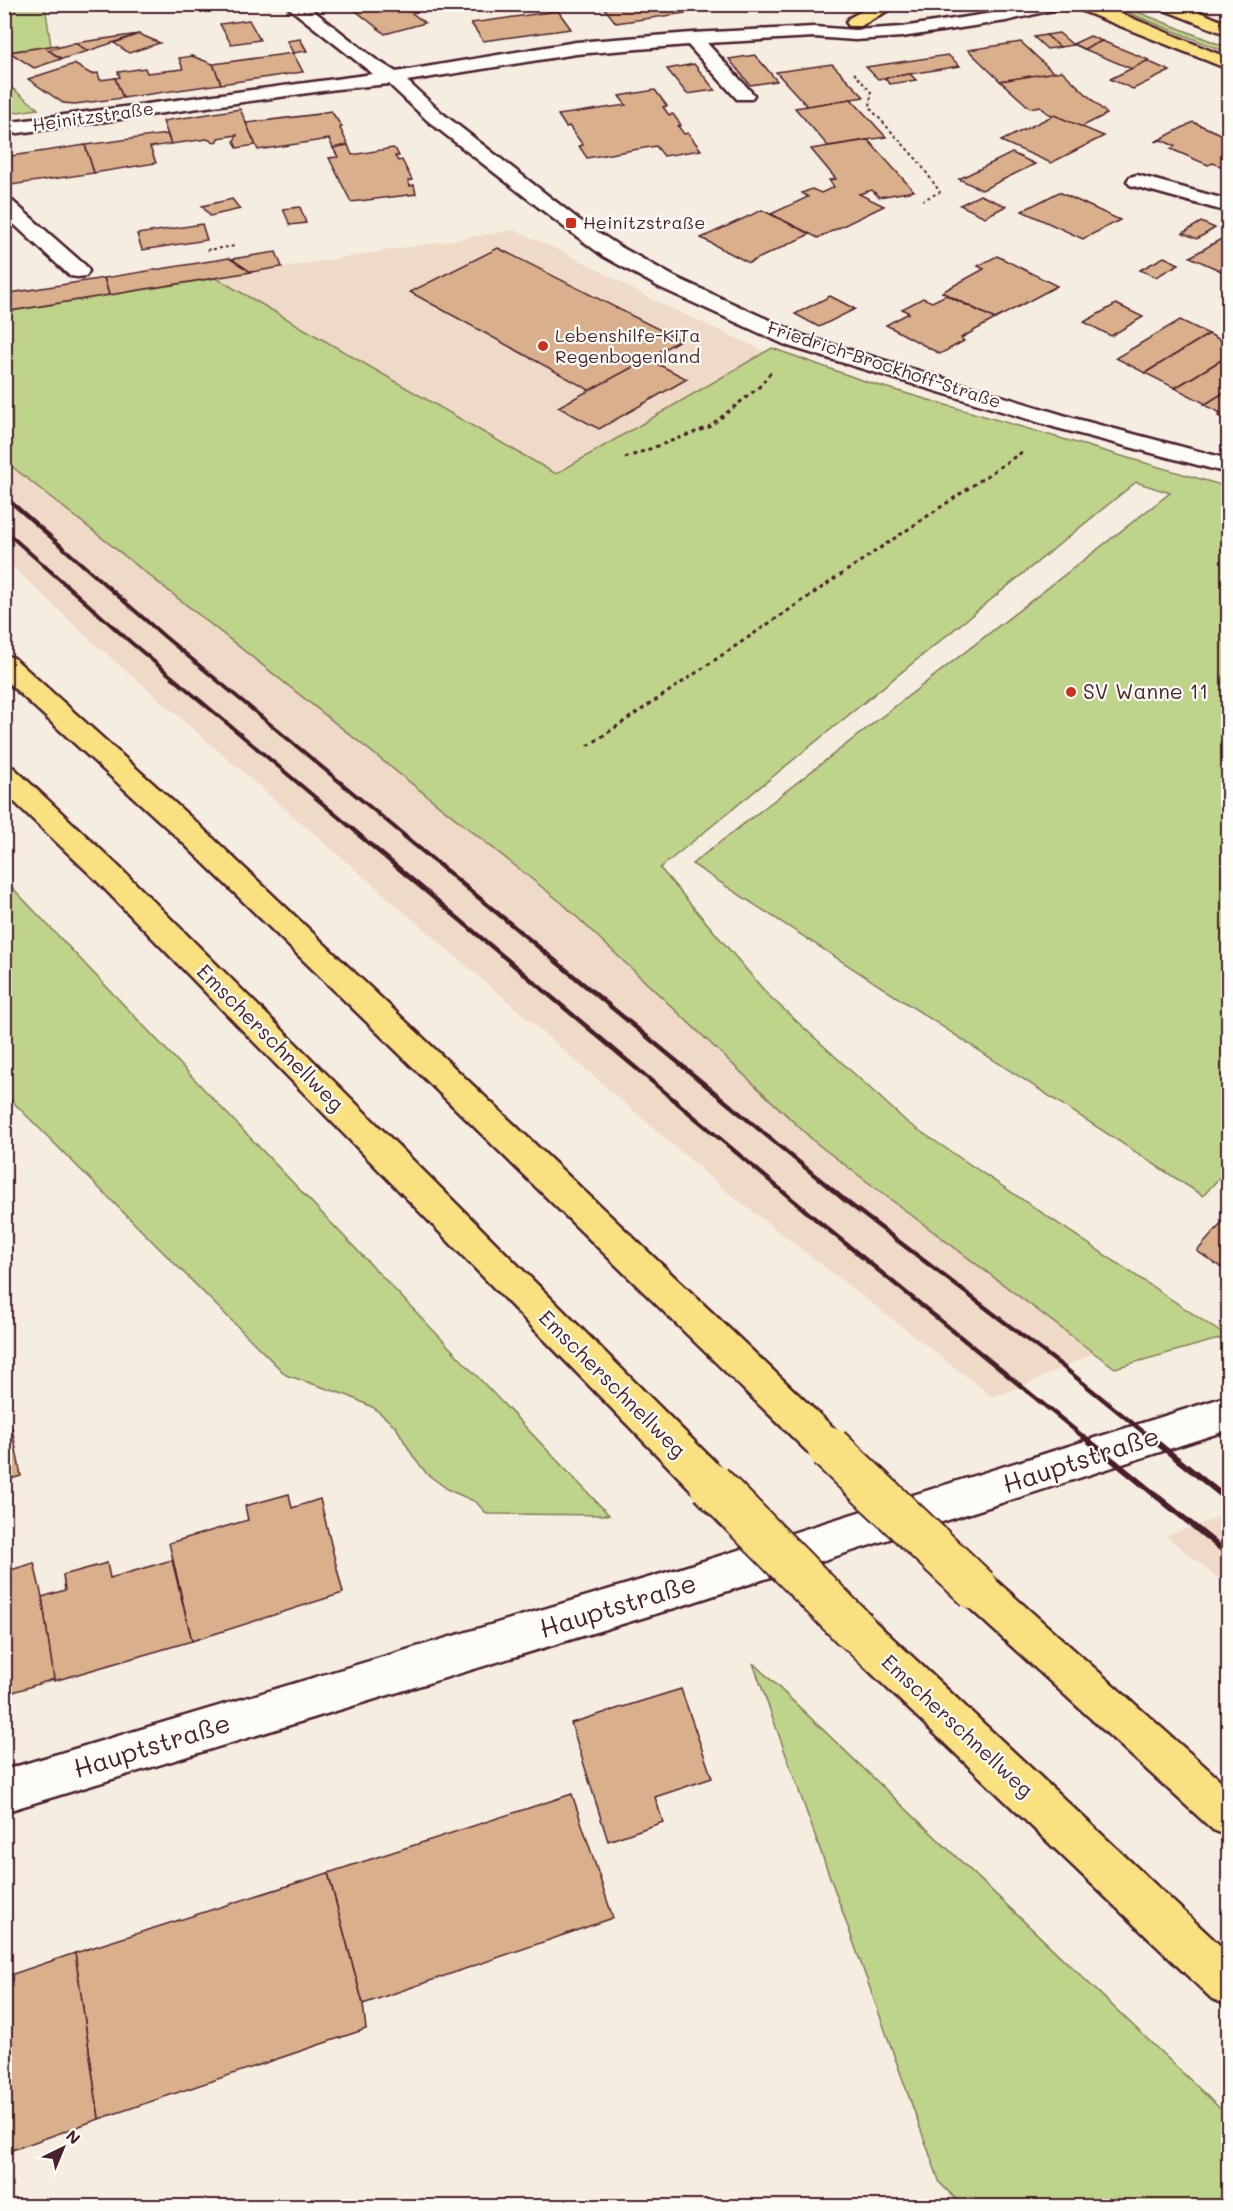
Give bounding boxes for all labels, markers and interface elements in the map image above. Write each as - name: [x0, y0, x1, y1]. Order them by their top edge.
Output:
- street label: Heinitzstraße: [31, 96, 155, 136]
- place label: Heinitzstraße: [583, 210, 705, 234]
- marker: Heinitzstraße: [564, 216, 578, 230]
- street label: Friedrich-Brockhoff-Straße: [764, 315, 1004, 413]
- place label: Lebenshilfe-KiTa Regenbogenland: [555, 323, 701, 368]
- marker: Lebenshilfe-KiTa Regenbogenland: [536, 339, 550, 353]
- place label: SV Wanne 11: [1083, 677, 1208, 704]
- marker: SV Wanne 11: [1064, 685, 1078, 699]
- street label: Emscherschnellweg: [192, 957, 351, 1116]
- street label: Emscherschnellweg: [534, 1303, 693, 1462]
- street label: Hauptstraße: [998, 1418, 1163, 1500]
- street label: Hauptstraße: [535, 1565, 700, 1645]
- street label: Emscherschnellweg: [876, 1648, 1040, 1802]
- street label: Hauptstraße: [69, 1705, 234, 1785]
- north arrow: [33, 2118, 93, 2178]
- text: N: [62, 2125, 85, 2148]

